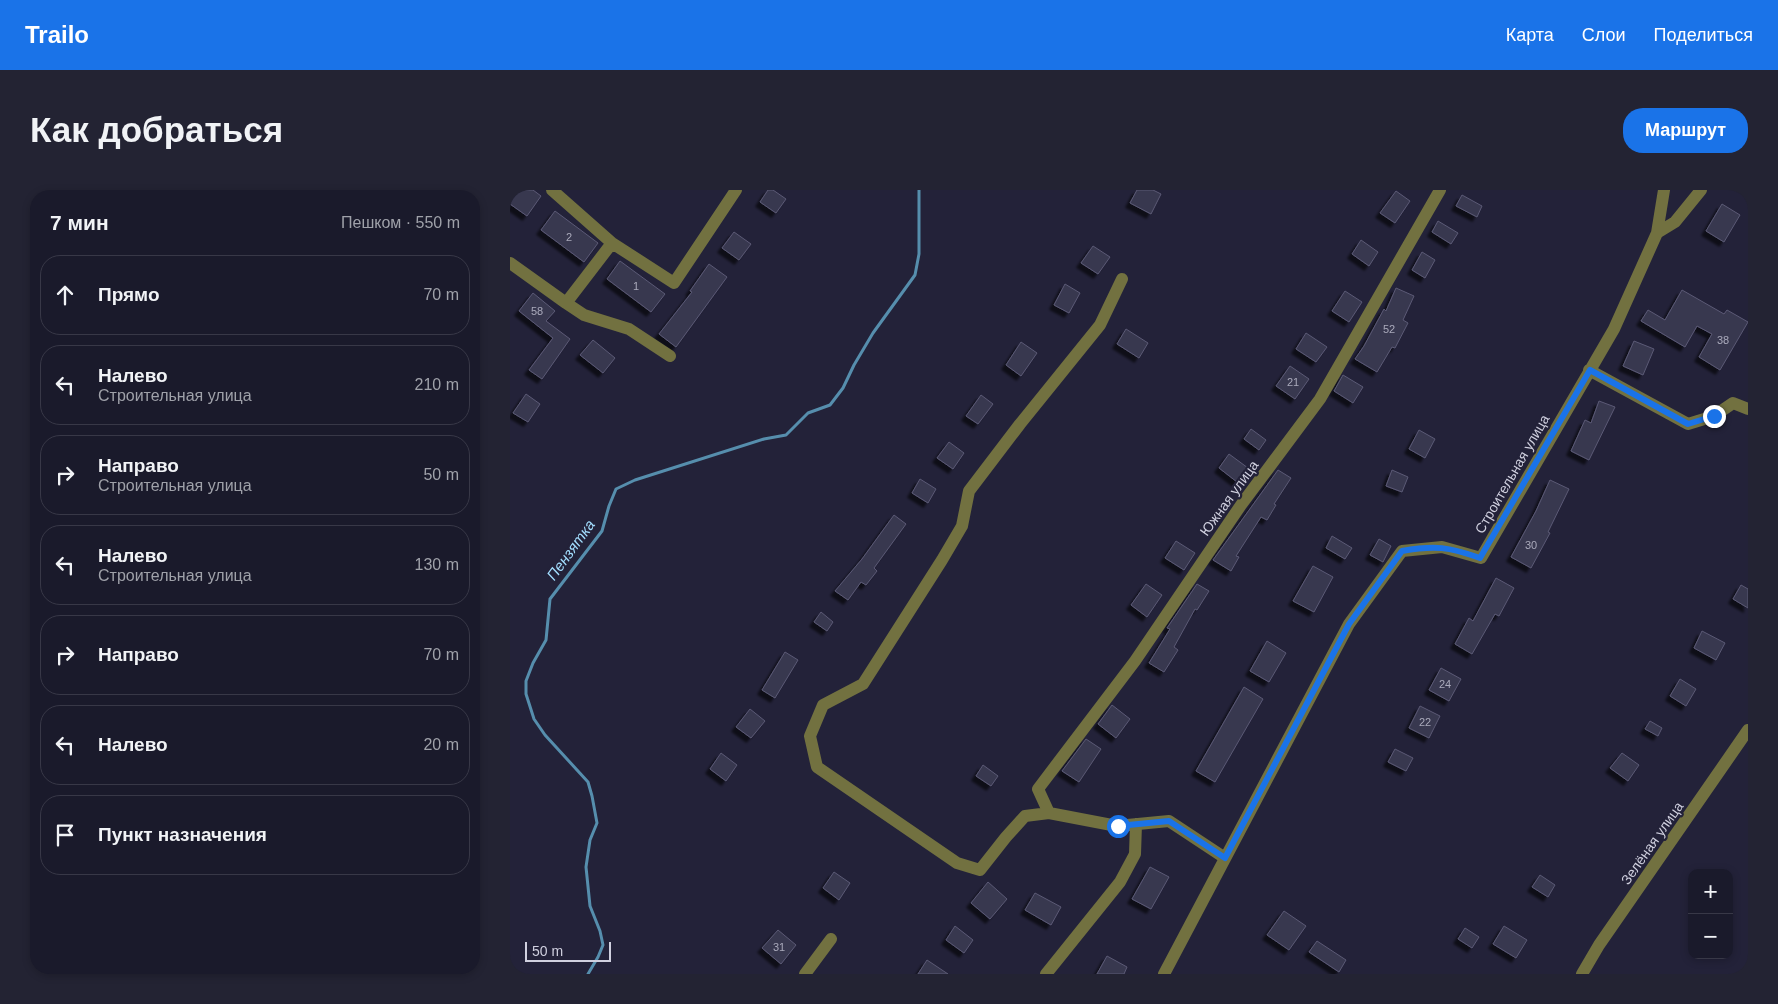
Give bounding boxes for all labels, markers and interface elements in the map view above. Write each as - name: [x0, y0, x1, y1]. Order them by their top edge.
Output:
- text: Trailo: [25, 21, 89, 48]
- text: Карта: [1506, 25, 1554, 45]
- text: Слои: [1582, 25, 1626, 45]
- text: Поделиться: [1654, 25, 1753, 45]
- button: Маршрут: [1623, 108, 1748, 153]
- text: Как добраться: [30, 110, 283, 149]
- text: 7 мин: [50, 211, 109, 234]
- text: Пешком · 550 m: [341, 214, 460, 231]
- house number: 2: [566, 231, 572, 243]
- house number: 1: [633, 280, 639, 292]
- icon: ahead: [51, 281, 79, 309]
- text: Прямо: [98, 284, 160, 305]
- text: 70 m: [423, 286, 459, 303]
- house number: 58: [531, 305, 543, 317]
- house number: 52: [1383, 323, 1395, 335]
- house number: 38: [1717, 334, 1729, 346]
- text: Налево: [98, 365, 168, 386]
- icon: left: [51, 371, 79, 399]
- text: 210 m: [415, 376, 459, 393]
- house number: 21: [1287, 376, 1299, 388]
- text: Строительная улица: [98, 387, 252, 404]
- route end: [1703, 405, 1726, 428]
- street label: Строительная улица: [1471, 412, 1553, 536]
- text: Направо: [98, 455, 179, 476]
- street label: Южная улица: [1196, 457, 1262, 539]
- icon: right: [51, 461, 79, 489]
- text: 50 m: [423, 466, 459, 483]
- text: Строительная улица: [98, 477, 252, 494]
- water label: Пензятка: [543, 516, 598, 583]
- house number: 30: [1525, 539, 1537, 551]
- text: Налево: [98, 545, 168, 566]
- icon: left: [51, 551, 79, 579]
- text: 130 m: [415, 556, 459, 573]
- text: Строительная улица: [98, 567, 252, 584]
- icon: right: [51, 641, 79, 669]
- text: Направо: [98, 644, 179, 665]
- text: 70 m: [423, 646, 459, 663]
- house number: 24: [1439, 678, 1451, 690]
- house number: 22: [1419, 716, 1431, 728]
- icon: left: [51, 731, 79, 759]
- text: Налево: [98, 734, 168, 755]
- text: 20 m: [423, 736, 459, 753]
- street label: Зелёная улица: [1618, 798, 1687, 887]
- route start: [1107, 815, 1130, 838]
- icon: arrive: [51, 821, 79, 849]
- text: Пункт назначения: [98, 824, 267, 845]
- map controls: [1688, 869, 1733, 959]
- button: +: [1688, 869, 1733, 914]
- button: −: [1688, 914, 1733, 959]
- scale bar: [525, 939, 611, 962]
- house number: 31: [773, 941, 785, 953]
- text: 50 m: [532, 943, 563, 959]

